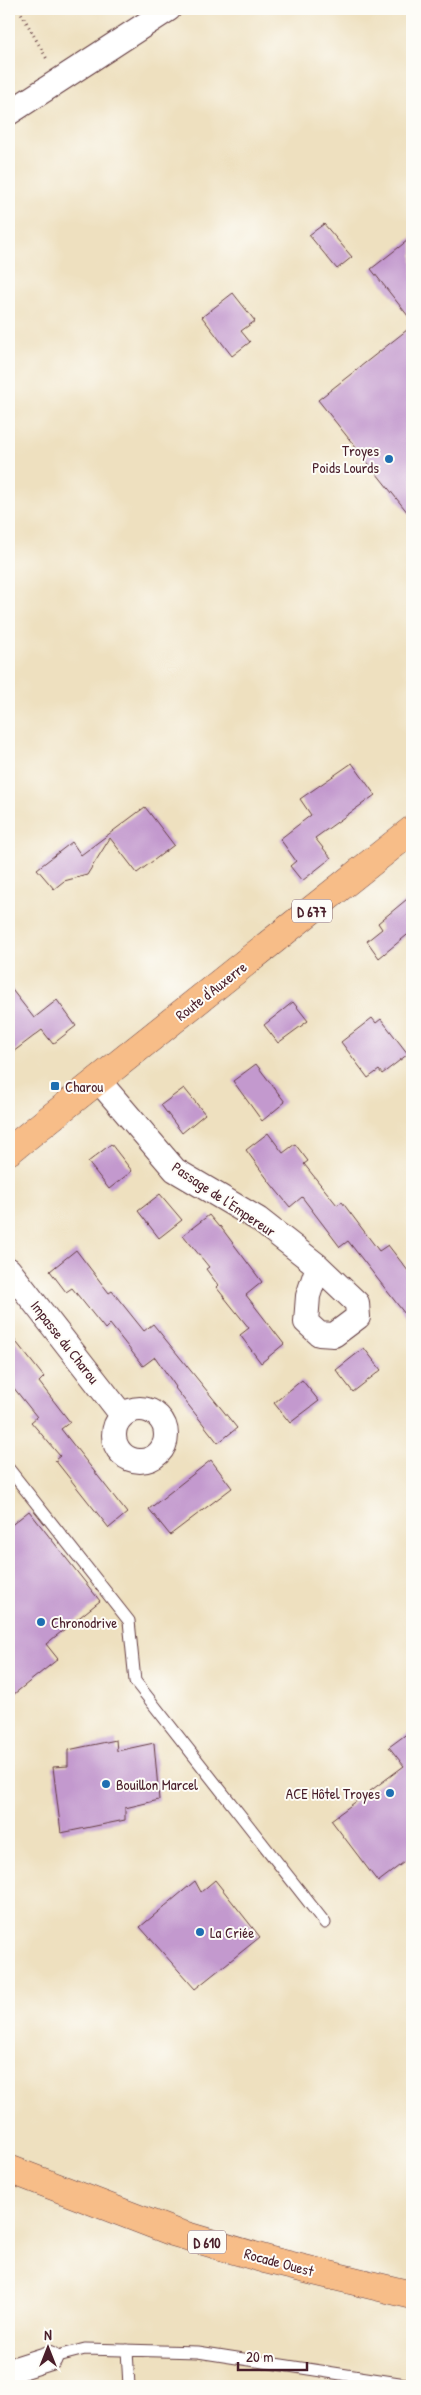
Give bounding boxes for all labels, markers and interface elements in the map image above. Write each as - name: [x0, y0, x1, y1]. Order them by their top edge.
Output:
- place label: Troyes Poids Lourds: [312, 440, 379, 478]
- marker: Troyes Poids Lourds: [383, 453, 395, 465]
- road number: D 677: [292, 899, 332, 922]
- street label: Route d'Auxerre: [171, 956, 251, 1026]
- place label: Charou: [65, 1076, 103, 1097]
- marker: Charou: [49, 1080, 61, 1092]
- street label: Passage de l'Empereur: [168, 1156, 280, 1242]
- street label: Impasse du Charou: [26, 1296, 104, 1388]
- place label: Chronodrive: [51, 1612, 117, 1633]
- marker: Chronodrive: [35, 1616, 47, 1628]
- place label: Bouillon Marcel: [116, 1774, 198, 1795]
- marker: Bouillon Marcel: [100, 1778, 112, 1790]
- place label: ACE Hôtel Troyes: [286, 1783, 380, 1804]
- marker: ACE Hôtel Troyes: [384, 1787, 396, 1799]
- place label: La Criée: [210, 1922, 254, 1943]
- marker: La Criée: [194, 1926, 206, 1938]
- road number: D 610: [188, 2230, 226, 2254]
- street label: Rocade Ouest: [242, 2243, 317, 2282]
- north arrow: [22, 2322, 72, 2372]
- text: N: [44, 2325, 52, 2344]
- scale bar: [238, 2340, 307, 2372]
- text: 20 m: [246, 2346, 273, 2367]

